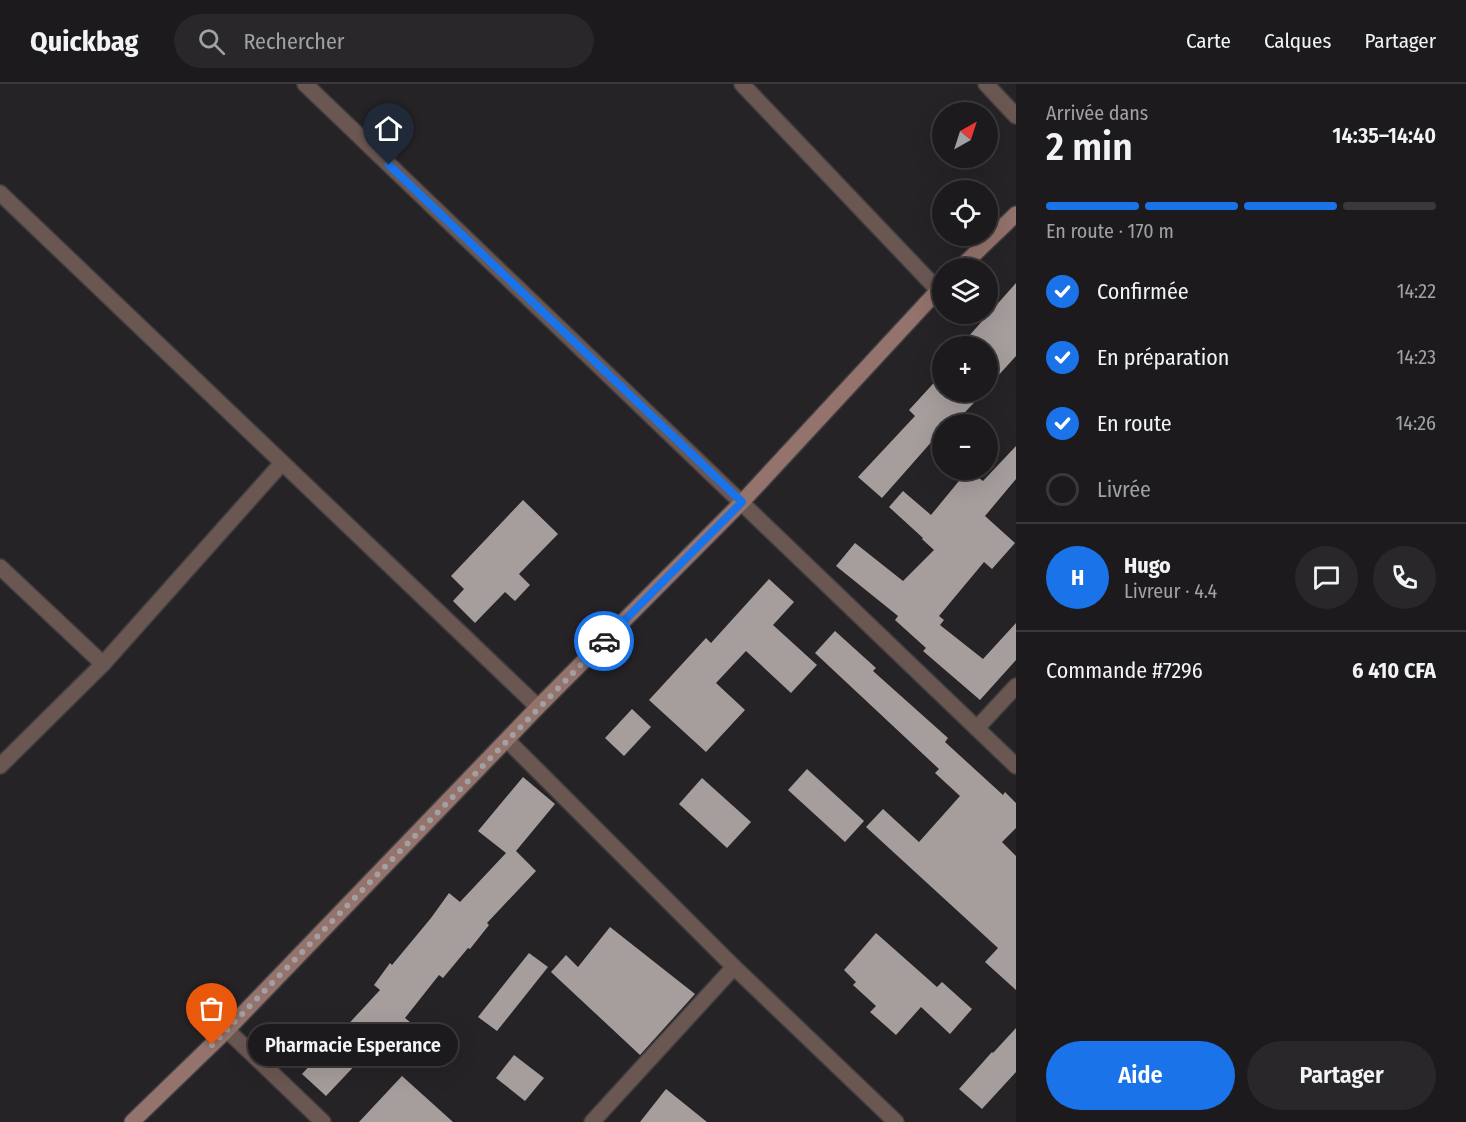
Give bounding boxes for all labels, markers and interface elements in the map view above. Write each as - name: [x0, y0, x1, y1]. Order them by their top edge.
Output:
- search box: [174, 14, 594, 68]
- text: Quickbag: [30, 25, 138, 58]
- icon: search: [195, 25, 228, 58]
- text: Rechercher: [243, 28, 344, 55]
- text: Carte: [1186, 28, 1231, 54]
- text: Calques: [1264, 28, 1331, 54]
- text: Partager: [1364, 28, 1436, 54]
- text: Arrivée dans: [1046, 101, 1148, 125]
- north arrow: [932, 102, 998, 168]
- map controls: [932, 102, 998, 480]
- pin: [363, 103, 414, 165]
- icon: home: [372, 112, 405, 145]
- text: 14:35–14:40: [1332, 122, 1436, 149]
- text: 2 min: [1046, 124, 1133, 170]
- button: locate: [932, 180, 998, 246]
- text: En route · 170 m: [1046, 219, 1174, 243]
- button: layers: [932, 258, 998, 324]
- icon: check: [1046, 275, 1079, 308]
- text: Confirmée: [1097, 278, 1189, 305]
- text: 14:22: [1397, 279, 1436, 303]
- button: +: [932, 336, 998, 402]
- icon: check: [1046, 341, 1079, 374]
- text: En préparation: [1097, 344, 1229, 371]
- text: 14:23: [1396, 345, 1436, 369]
- icon: check: [1046, 407, 1079, 440]
- text: En route: [1097, 410, 1172, 437]
- text: 14:26: [1396, 411, 1436, 435]
- button: −: [932, 414, 998, 480]
- text: Livrée: [1097, 476, 1151, 503]
- button: chat: [1295, 546, 1358, 609]
- button: phone: [1373, 546, 1436, 609]
- text: Hugo: [1124, 552, 1171, 579]
- text: H: [1071, 564, 1084, 591]
- text: Livreur · 4.4: [1124, 579, 1217, 603]
- courier: [574, 611, 634, 671]
- icon: car: [588, 625, 621, 658]
- text: Commande #7296: [1046, 657, 1203, 684]
- text: 6 410 CFA: [1352, 657, 1436, 684]
- pin: [186, 983, 237, 1045]
- icon: bag: [195, 992, 228, 1025]
- callout: Pharmacie Esperance: [248, 1024, 458, 1066]
- text: Pharmacie Esperance: [265, 1033, 441, 1057]
- button: Aide: [1046, 1041, 1235, 1110]
- button: Partager: [1247, 1041, 1436, 1110]

